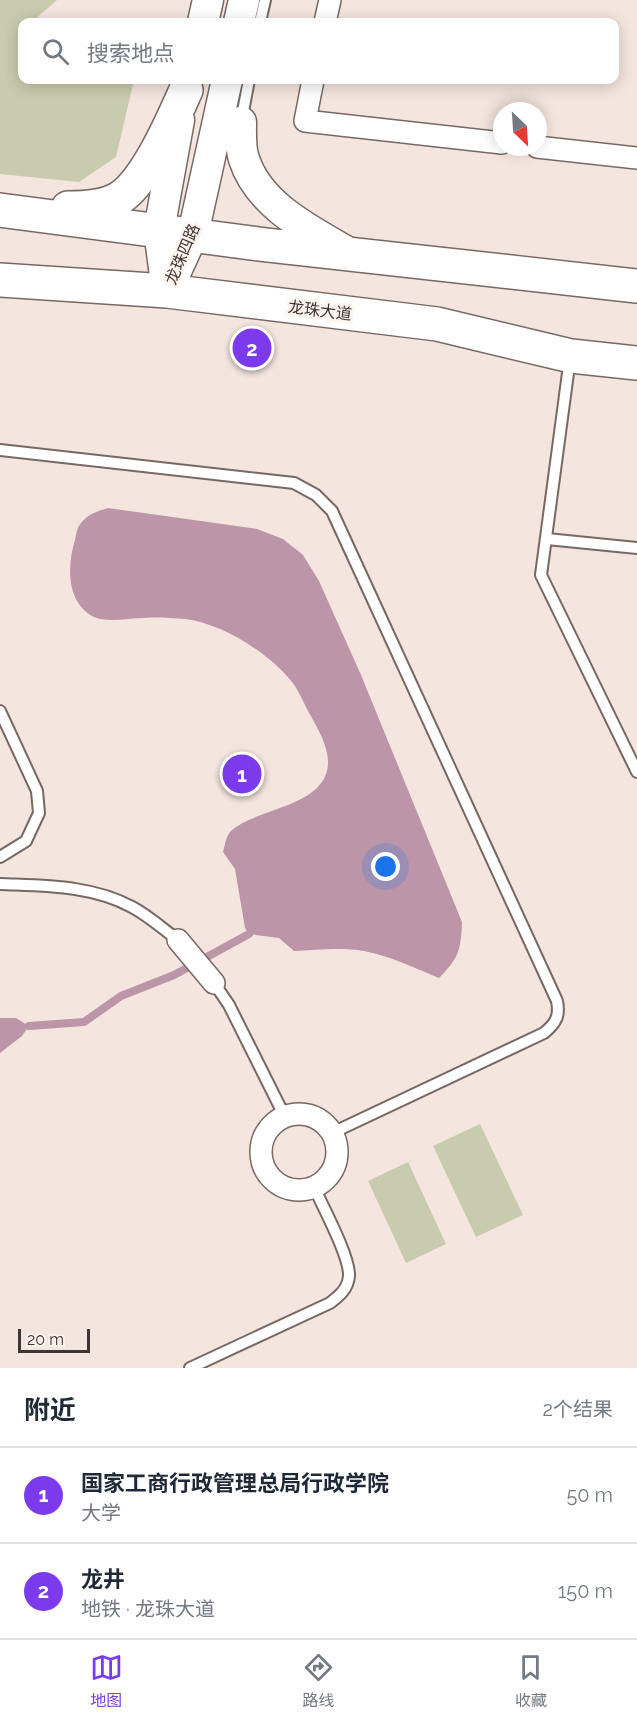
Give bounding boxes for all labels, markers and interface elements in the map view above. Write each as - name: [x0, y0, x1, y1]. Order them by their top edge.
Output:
- search box: [18, 18, 619, 84]
- icon: search: [39, 35, 72, 68]
- text: 搜索地点: [87, 40, 175, 66]
- north arrow: [493, 102, 547, 156]
- street label: 龙珠四路: [161, 221, 204, 287]
- street label: 龙珠大道: [287, 297, 353, 324]
- pin: 2: [232, 326, 272, 370]
- pin: 1: [222, 752, 262, 796]
- your location: [371, 852, 400, 881]
- scale bar: [18, 1326, 90, 1354]
- text: 20 m: [27, 1330, 64, 1349]
- text: 附近: [24, 1395, 76, 1425]
- text: 2个结果: [543, 1397, 613, 1421]
- text: 国家工商行政管理总局行政学院: [81, 1470, 389, 1496]
- text: 1: [39, 1483, 48, 1507]
- text: 50 m: [566, 1483, 613, 1507]
- text: 大学: [81, 1501, 121, 1525]
- text: 龙井: [81, 1566, 125, 1592]
- text: 2: [38, 1579, 49, 1603]
- text: 150 m: [558, 1579, 613, 1603]
- text: 地铁 · 龙珠大道: [81, 1597, 215, 1621]
- tab: 地图: [90, 1651, 123, 1711]
- tab: 路线: [302, 1651, 335, 1711]
- tab: 收藏: [514, 1651, 547, 1711]

